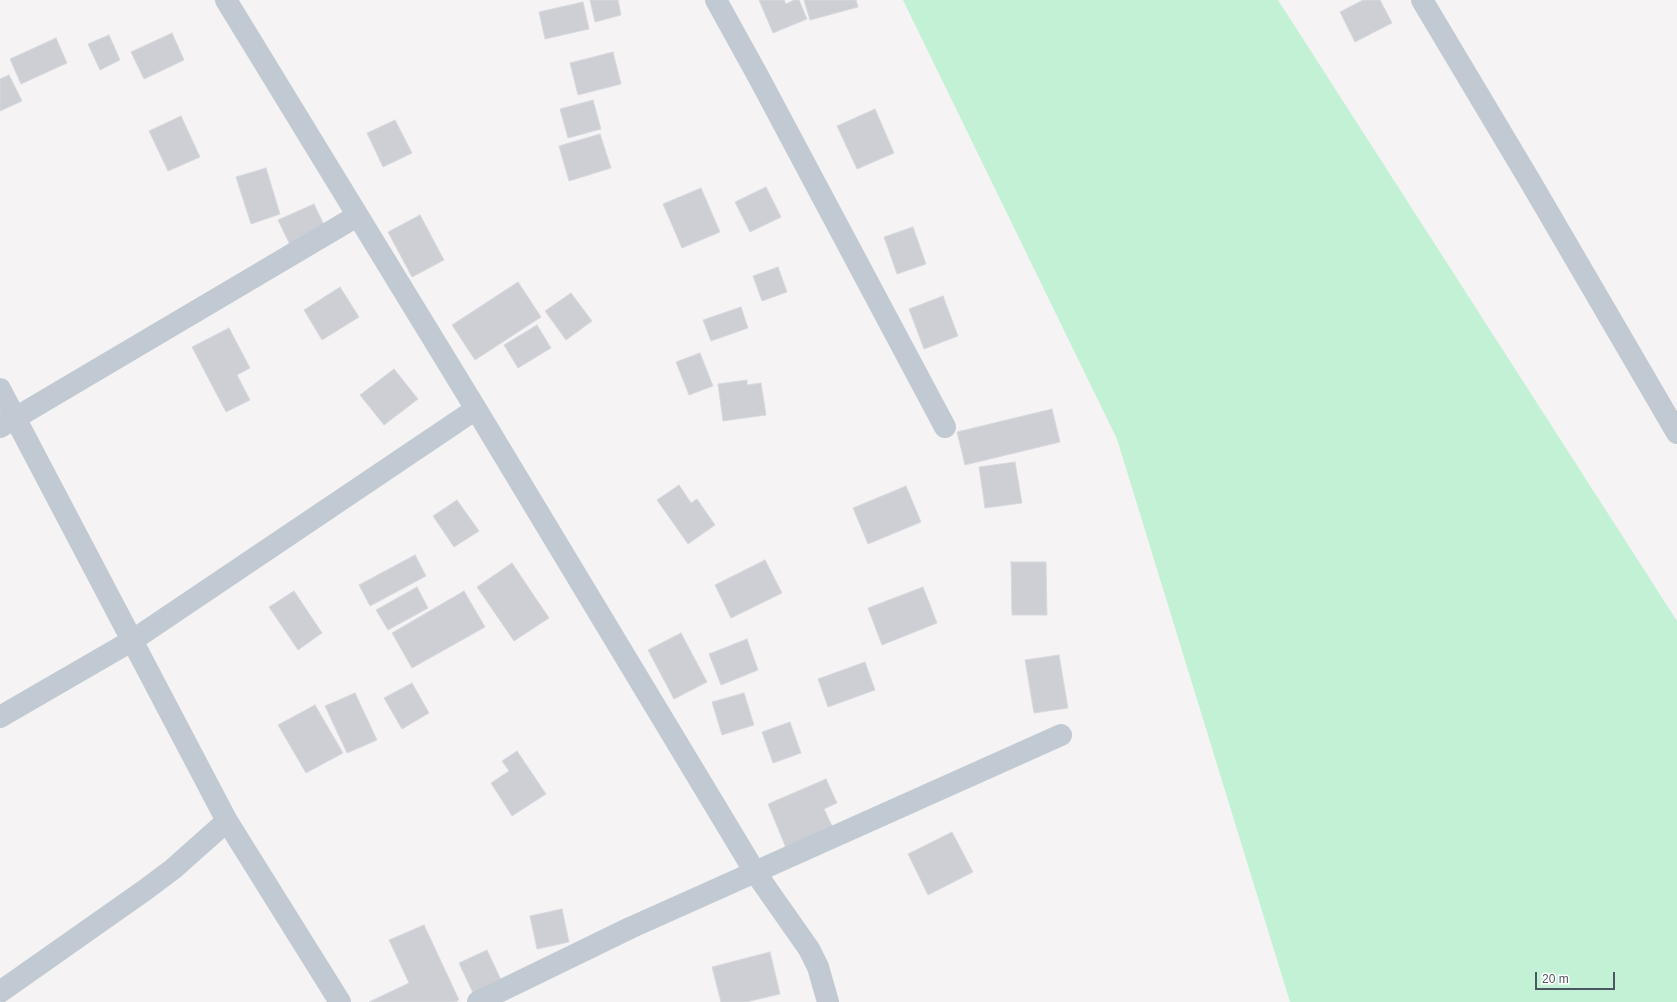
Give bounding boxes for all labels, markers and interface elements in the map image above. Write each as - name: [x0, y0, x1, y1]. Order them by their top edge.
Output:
- scale bar: [1537, 964, 1617, 990]
- text: 20 m: [1542, 972, 1569, 986]

